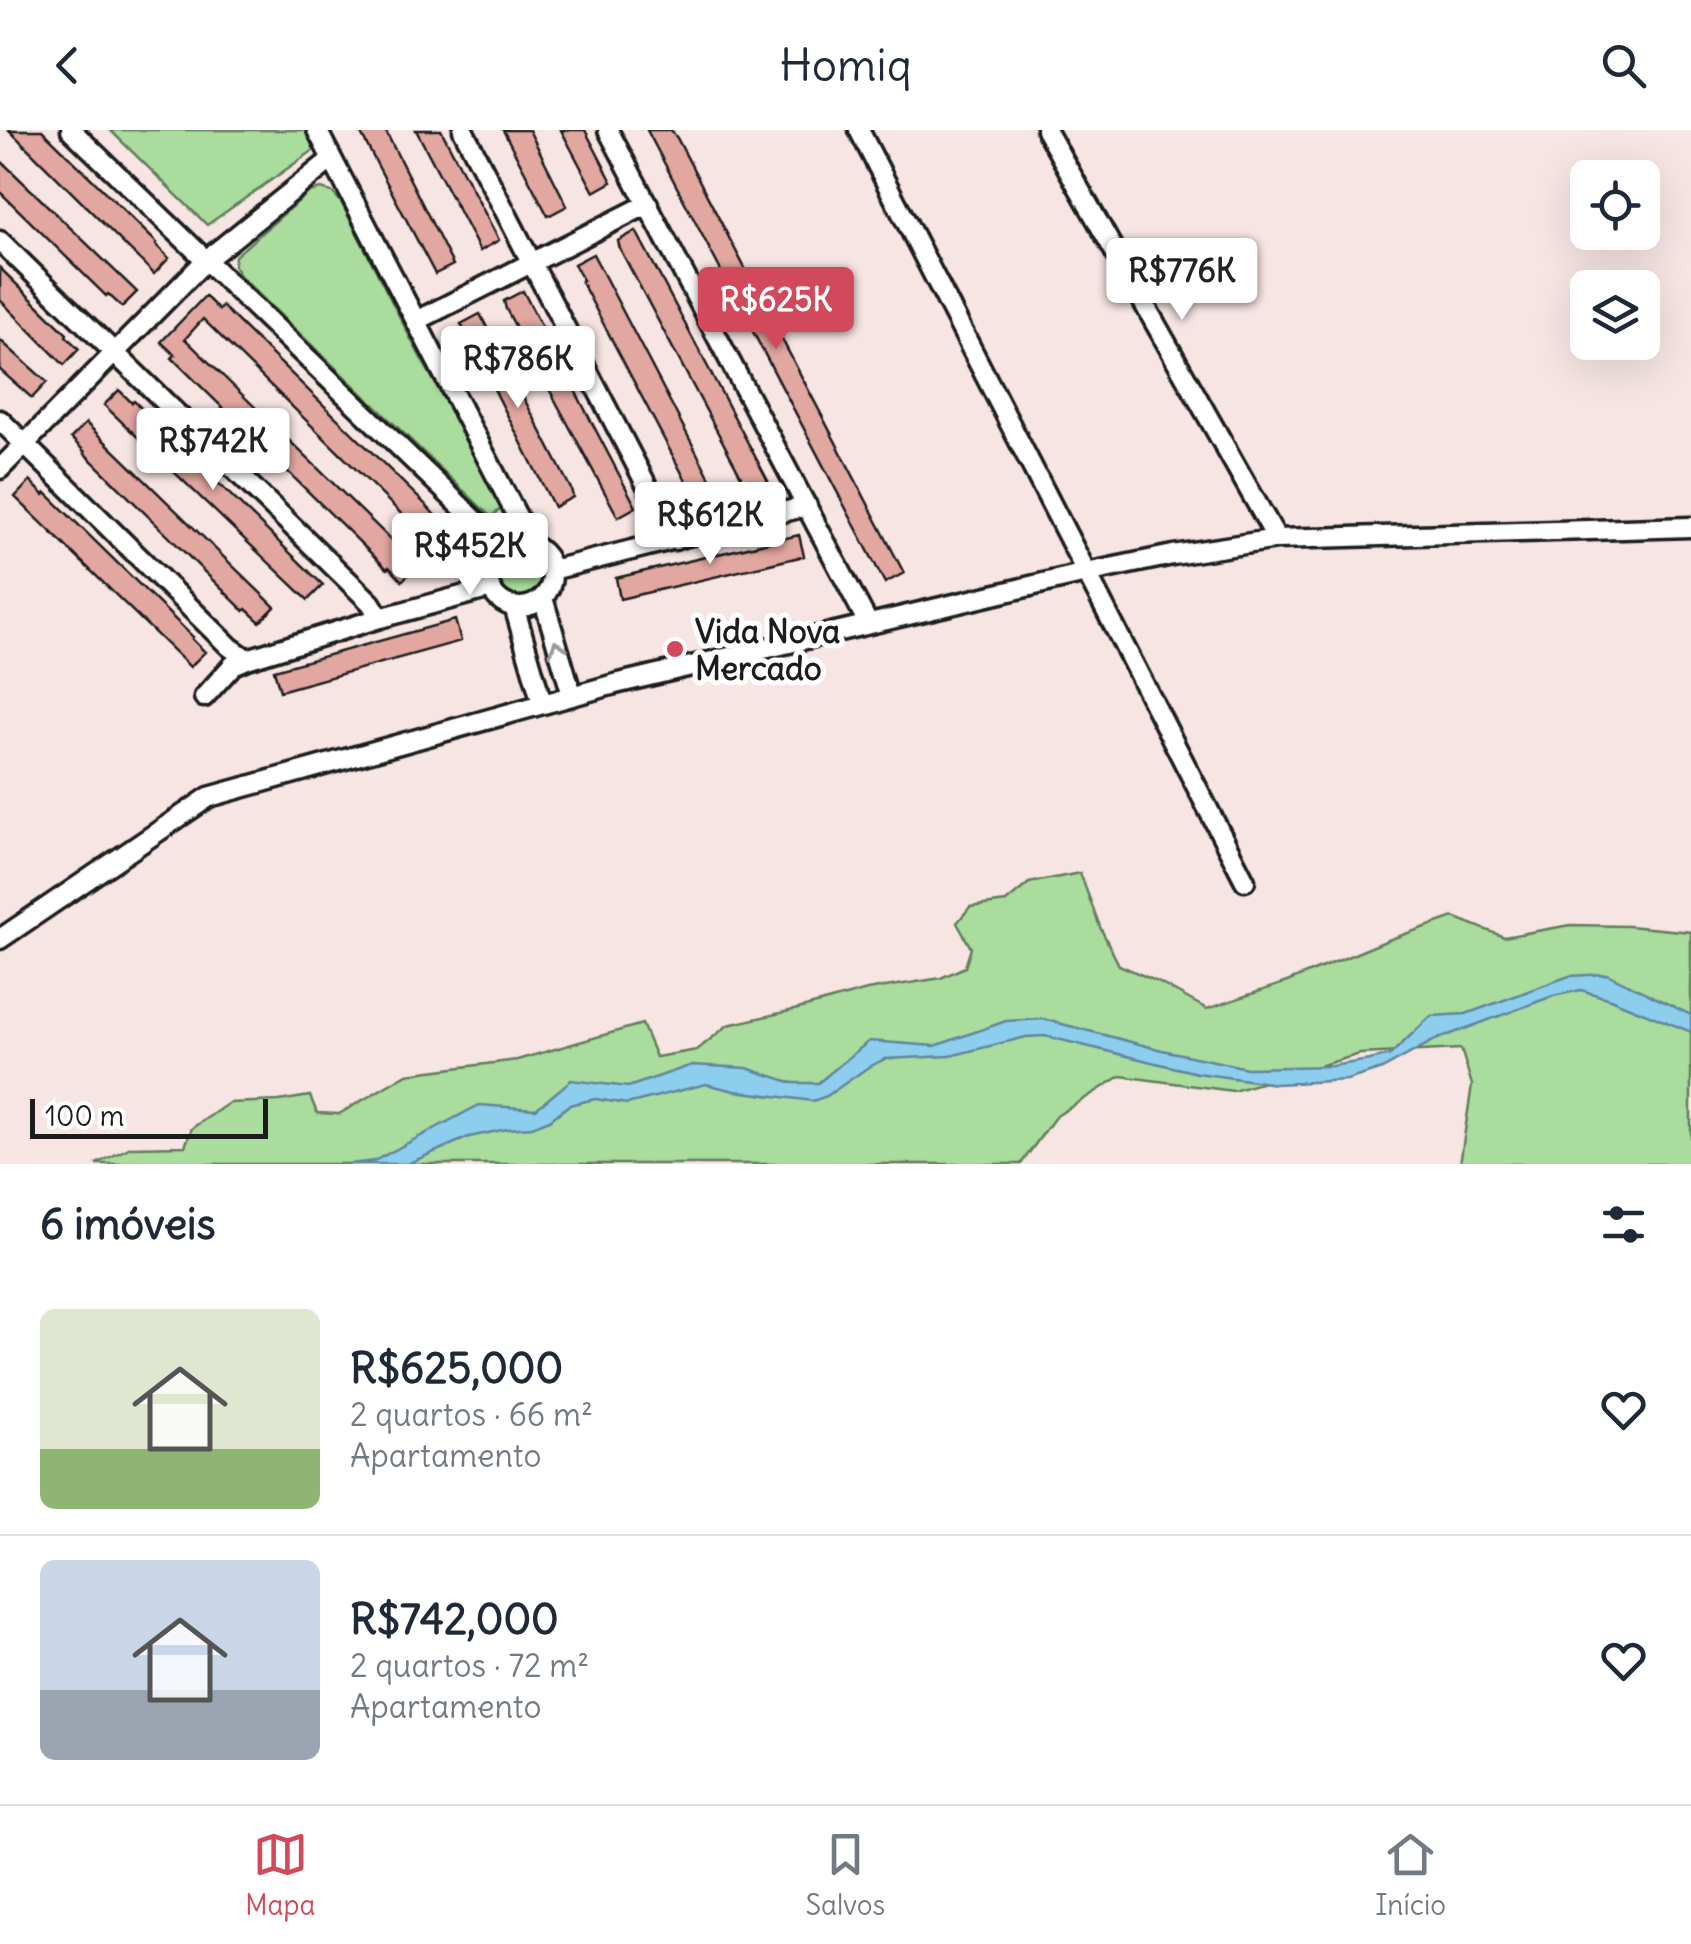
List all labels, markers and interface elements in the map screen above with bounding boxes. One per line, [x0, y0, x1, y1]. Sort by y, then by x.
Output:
text: Homiq [779, 37, 912, 93]
icon: back [40, 38, 95, 93]
icon: search [1596, 38, 1651, 93]
map controls [1570, 160, 1660, 360]
button: locate [1570, 160, 1660, 250]
pin: R$776K [1101, 238, 1263, 323]
text: R$776K [1128, 250, 1236, 291]
pin: R$625K [695, 267, 857, 352]
button: layers [1570, 270, 1660, 360]
text: R$625K [720, 279, 832, 320]
pin: R$786K [437, 326, 599, 411]
text: R$786K [463, 338, 573, 379]
pin: R$742K [132, 408, 294, 493]
text: R$742K [159, 420, 267, 461]
pin: R$612K [629, 482, 791, 567]
text: R$612K [657, 494, 763, 535]
pin: R$452K [389, 513, 551, 598]
text: R$452K [414, 525, 526, 566]
place label: Vida Nova Mercado [695, 611, 840, 689]
marker: Vida Nova Mercado [664, 638, 686, 660]
one-way arrow [548, 639, 569, 656]
scale bar [30, 1094, 268, 1138]
text: 100 m [45, 1098, 124, 1134]
icon: filters [1596, 1197, 1651, 1252]
text: 6 imóveis [40, 1198, 216, 1250]
text: R$625,000 [350, 1342, 563, 1394]
icon: home [120, 1349, 240, 1469]
icon: heart [1596, 1382, 1651, 1437]
text: 2 quartos · 66 m² [350, 1394, 593, 1435]
text: Apartamento [350, 1435, 542, 1476]
text: R$742,000 [350, 1593, 559, 1645]
icon: home [120, 1600, 240, 1720]
icon: heart [1596, 1633, 1651, 1688]
text: 2 quartos · 72 m² [350, 1645, 589, 1686]
text: Apartamento [350, 1686, 542, 1727]
tab: Mapa [245, 1827, 315, 1923]
tab: Salvos [805, 1827, 885, 1923]
tab: Início [1375, 1827, 1446, 1923]

